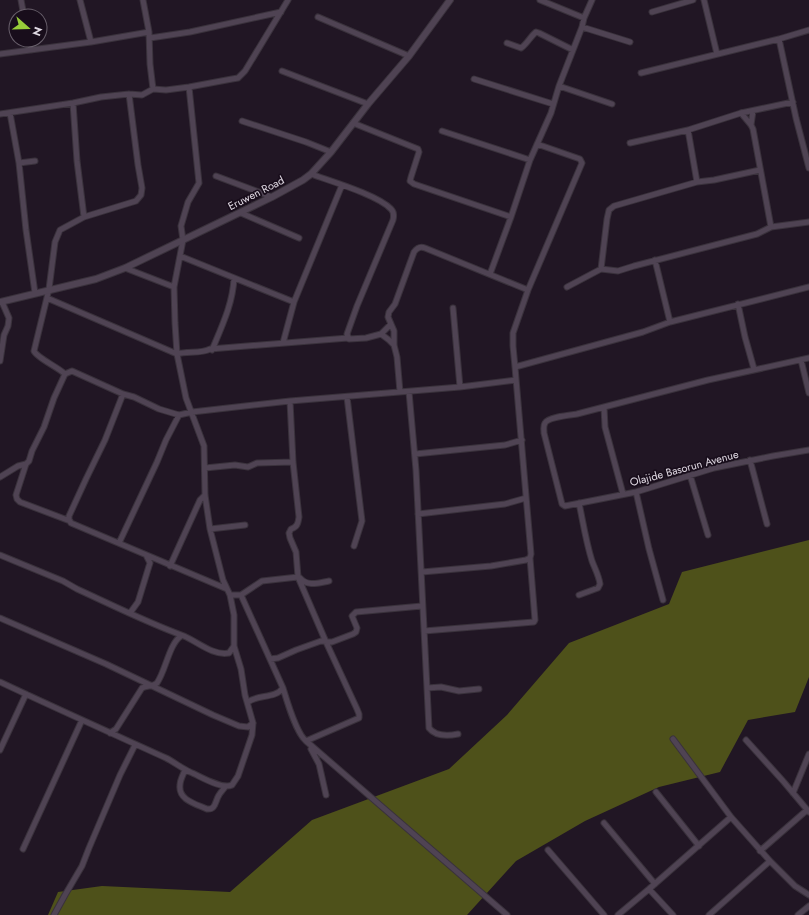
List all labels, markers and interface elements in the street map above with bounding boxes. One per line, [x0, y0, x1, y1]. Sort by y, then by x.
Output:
north arrow [8, 8, 48, 48]
text: N [28, 25, 46, 38]
street label: Eruwen Road [225, 172, 287, 214]
street label: Olajide Basorun Avenue [628, 446, 741, 490]

